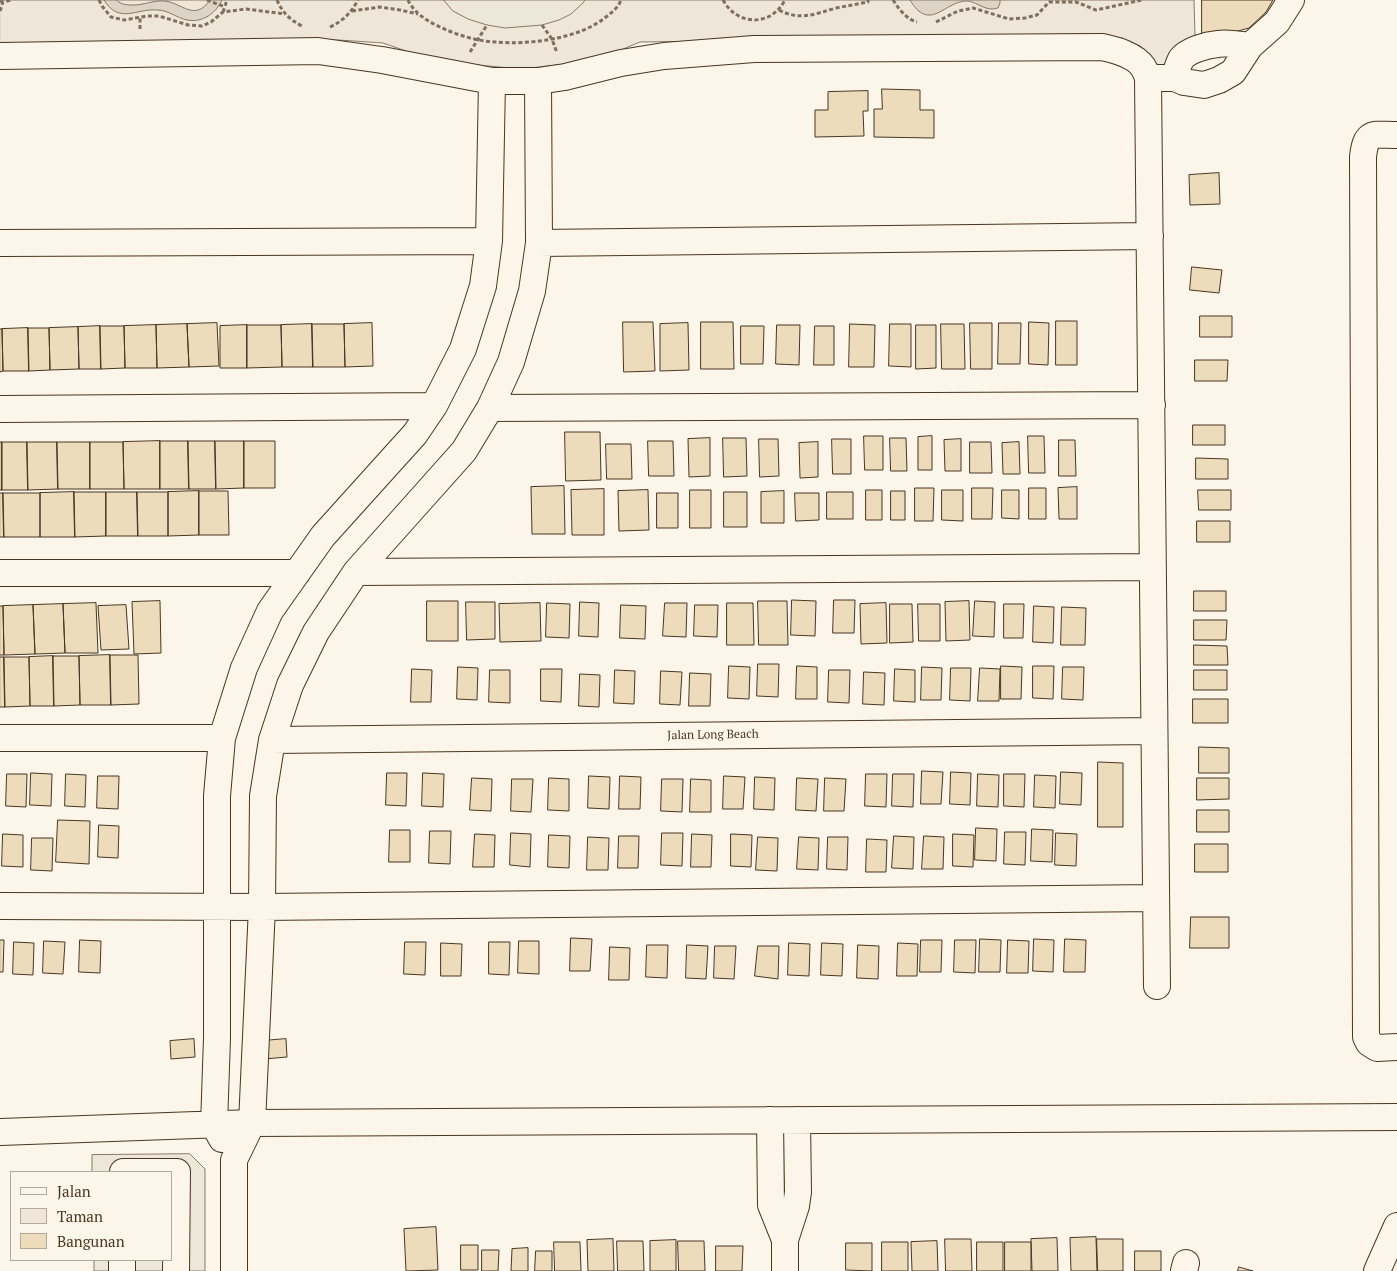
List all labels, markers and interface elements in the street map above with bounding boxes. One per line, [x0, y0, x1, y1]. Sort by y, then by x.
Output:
street label: Jalan Long Beach [667, 727, 759, 743]
legend [10, 1171, 172, 1261]
text: Jalan [57, 1181, 91, 1201]
text: Taman [57, 1206, 103, 1226]
text: Bangunan [57, 1231, 125, 1251]

